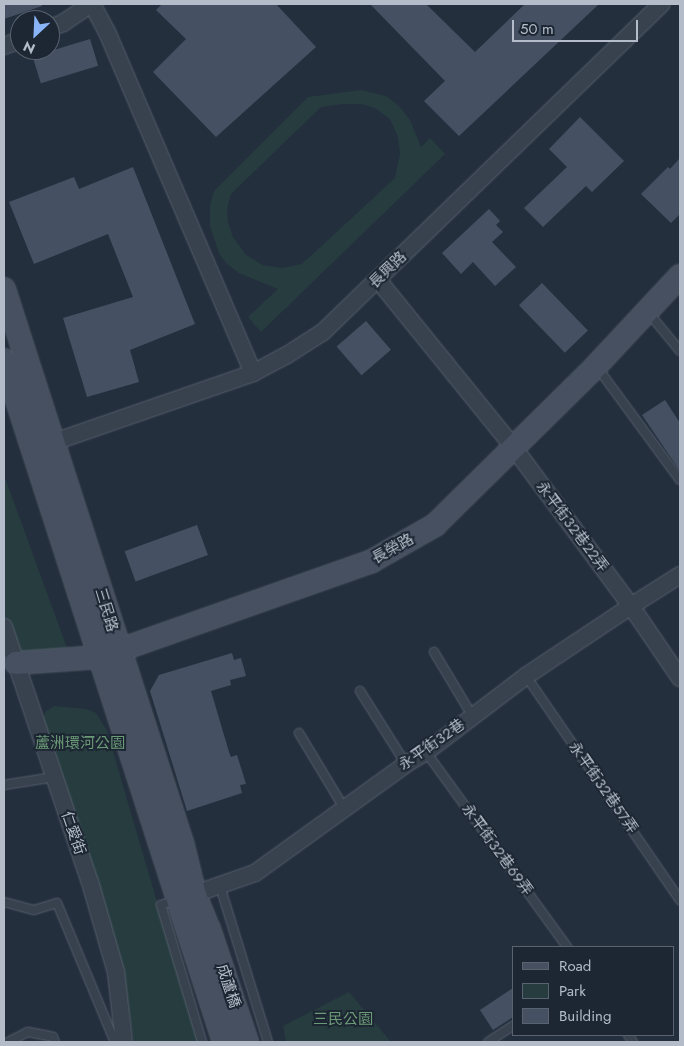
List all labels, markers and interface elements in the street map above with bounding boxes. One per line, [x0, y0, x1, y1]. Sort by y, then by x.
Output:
north arrow [10, 10, 60, 60]
scale bar [514, 10, 640, 42]
text: 50 m [520, 18, 554, 40]
text: N [20, 36, 38, 59]
street label: 長興路 [366, 248, 410, 292]
street label: 永平街32巷22弄 [532, 478, 612, 576]
street label: 長榮路 [369, 530, 417, 568]
street label: 三民路 [91, 586, 121, 634]
street label: 永平街32巷 [395, 716, 469, 774]
park label: 蘆洲環河公園 [35, 735, 125, 753]
street label: 永平街32巷57弄 [565, 739, 641, 837]
street label: 永平街32巷69弄 [458, 801, 536, 899]
street label: 仁愛街 [57, 809, 89, 857]
legend [512, 946, 674, 1036]
text: Road [559, 955, 591, 977]
street label: 成蘆橋 [212, 962, 244, 1010]
text: Park [559, 980, 586, 1002]
text: Building [559, 1005, 611, 1027]
park label: 三民公園 [313, 1011, 373, 1029]

